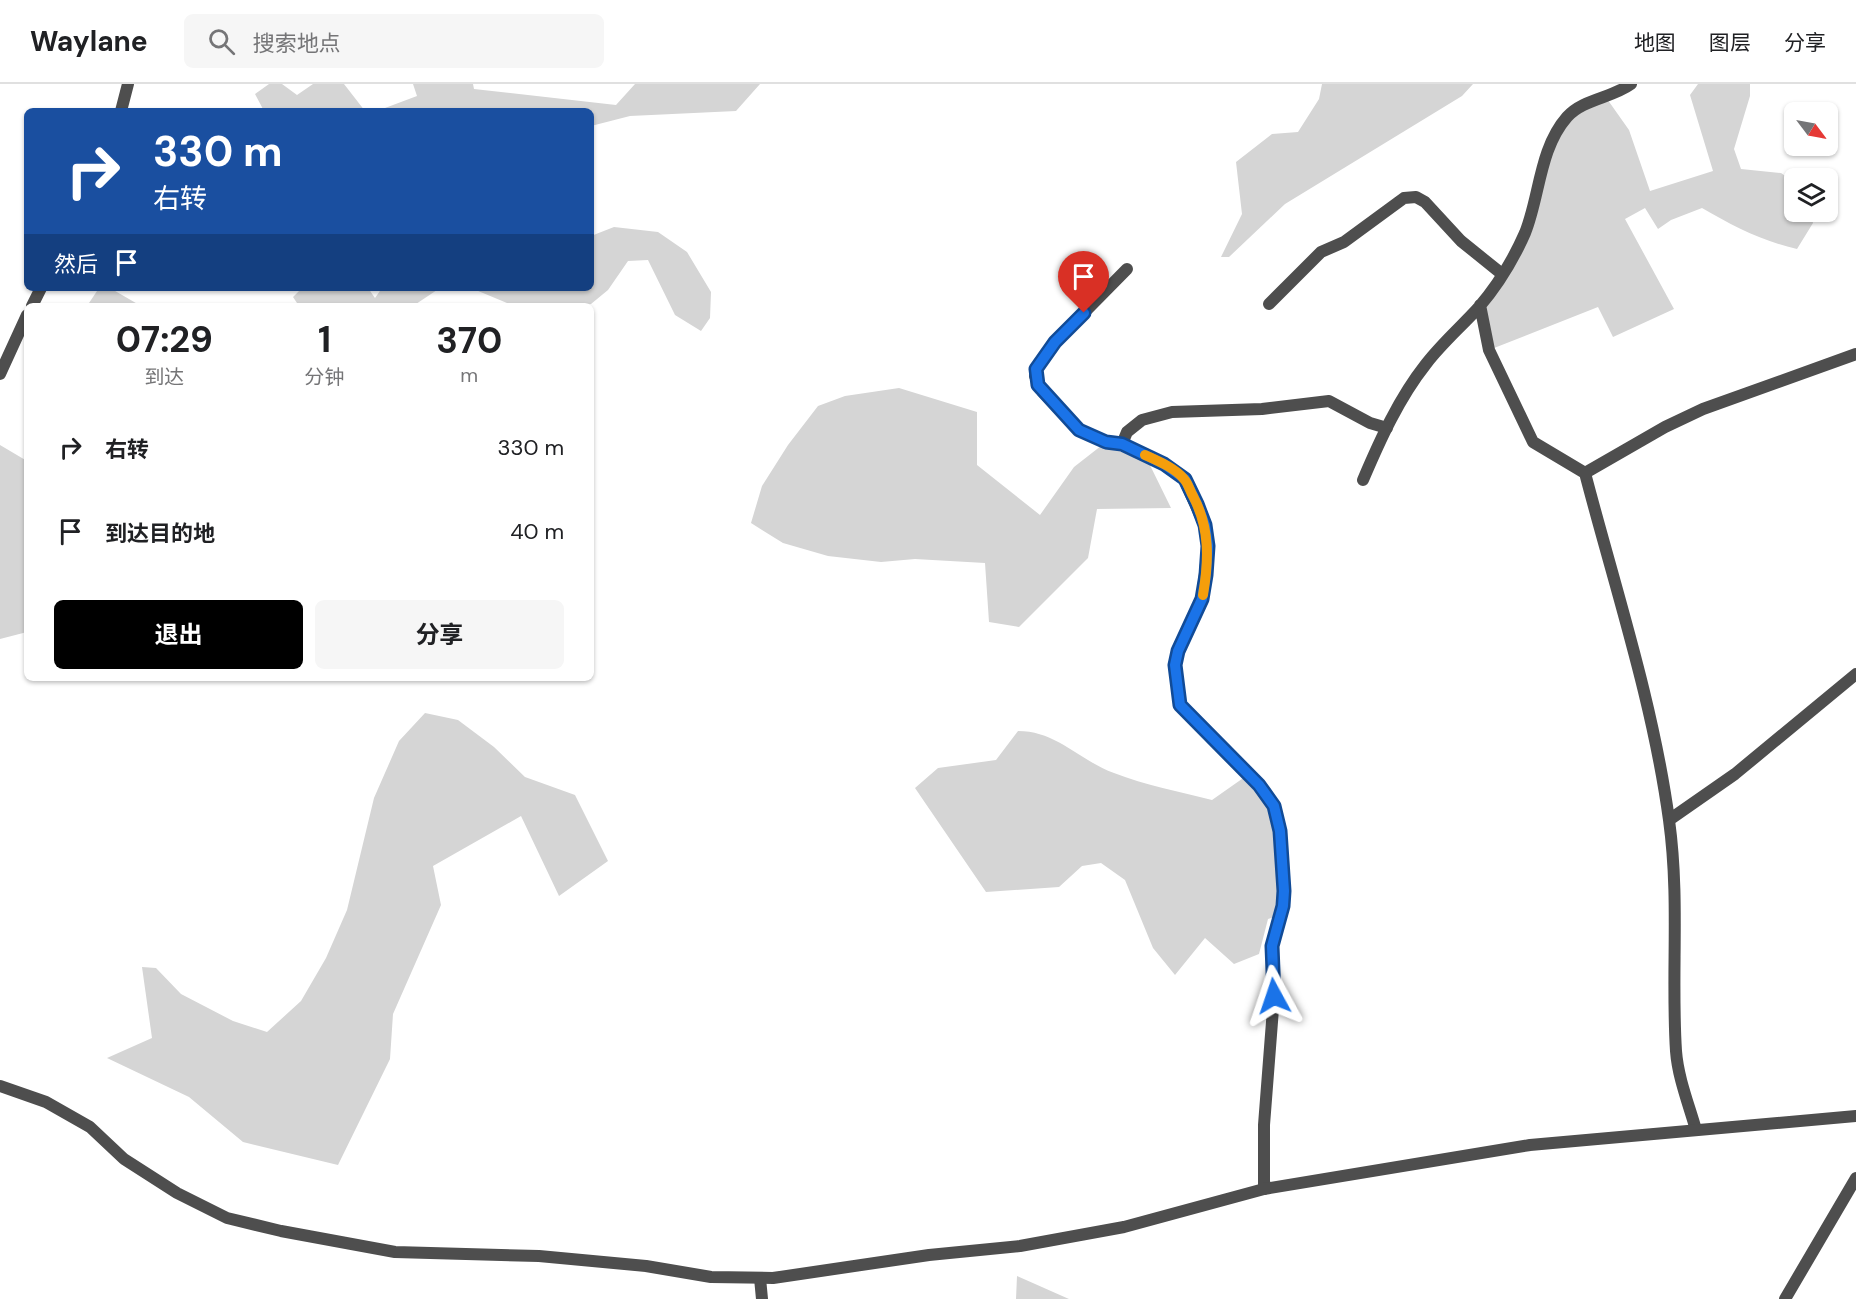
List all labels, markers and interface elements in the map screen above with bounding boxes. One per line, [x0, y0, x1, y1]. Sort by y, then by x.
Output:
search box [184, 14, 604, 68]
text: Waylane [30, 23, 148, 60]
icon: search [205, 25, 238, 58]
text: 搜索地点 [253, 29, 341, 58]
text: 地图 [1634, 29, 1676, 57]
text: 图层 [1709, 29, 1751, 57]
text: 分享 [1784, 29, 1826, 57]
north arrow [1784, 102, 1838, 156]
map controls [1784, 102, 1838, 222]
text: 330 m [153, 124, 283, 179]
icon: right [54, 132, 132, 210]
button: layers [1784, 168, 1838, 222]
text: 右转 [153, 181, 207, 216]
icon: arrive [110, 246, 143, 279]
text: 然后 [54, 250, 98, 279]
pin [1058, 251, 1109, 313]
icon: arrive [1067, 260, 1100, 293]
text: 07:29 [116, 316, 213, 363]
text: 1 [318, 316, 331, 363]
text: 370 [436, 317, 502, 364]
text: m [460, 362, 478, 388]
text: 到达 [144, 364, 184, 390]
text: 分钟 [305, 364, 345, 390]
icon: right [54, 431, 87, 464]
text: 330 m [497, 433, 564, 462]
text: 右转 [105, 435, 149, 464]
icon: arrive [54, 515, 87, 548]
text: 40 m [510, 517, 564, 546]
text: 到达目的地 [105, 519, 215, 548]
button: 退出 [54, 600, 303, 669]
button: 分享 [315, 600, 564, 669]
position arrow [1242, 964, 1306, 1028]

